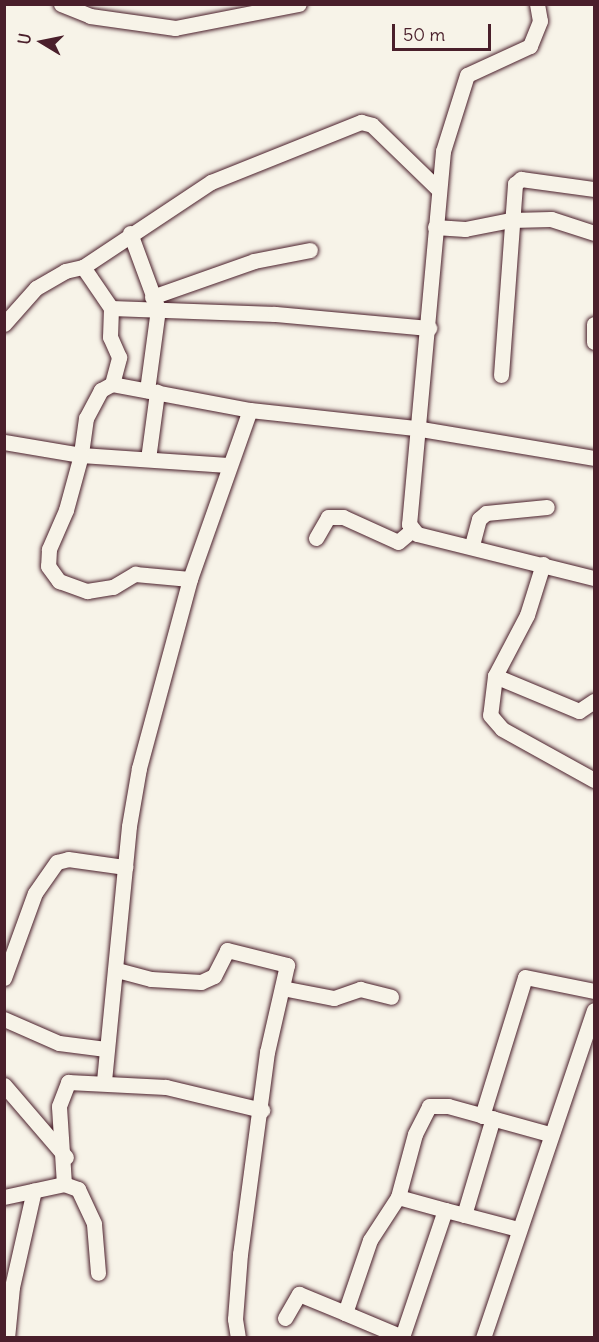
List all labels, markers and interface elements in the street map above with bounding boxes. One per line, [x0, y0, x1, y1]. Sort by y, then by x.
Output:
north arrow [12, 12, 72, 72]
scale bar [395, 12, 494, 50]
text: 50 m [403, 23, 445, 46]
text: U [13, 32, 35, 46]

